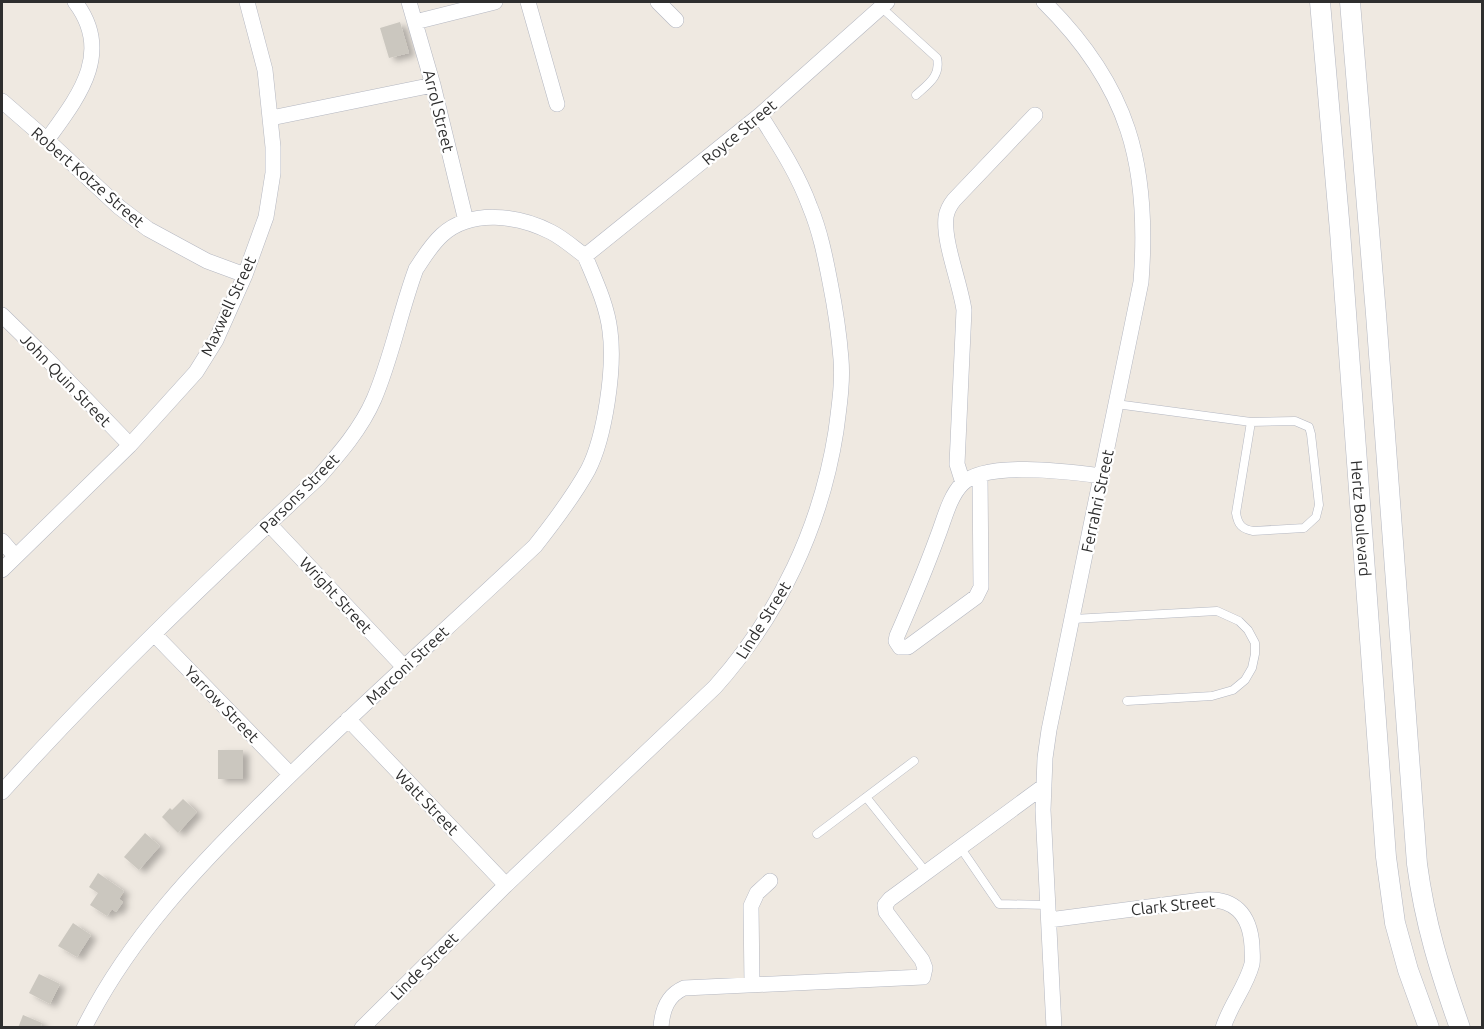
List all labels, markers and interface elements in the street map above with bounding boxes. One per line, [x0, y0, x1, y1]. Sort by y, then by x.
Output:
street label: Arrol Street [420, 68, 458, 155]
street label: Royce Street [698, 95, 780, 168]
street label: Robert Kotze Street [28, 123, 148, 231]
street label: Maxwell Street [197, 253, 259, 359]
street label: John Quin Street [17, 330, 115, 431]
street label: Ferrahri Street [1077, 447, 1117, 554]
street label: Parsons Street [256, 449, 343, 536]
street label: Hertz Boulevard [1348, 460, 1374, 577]
street label: Wright Street [296, 553, 376, 637]
street label: Linde Street [732, 577, 794, 662]
street label: Marconi Street [362, 622, 453, 708]
street label: Yarrow Street [181, 662, 263, 746]
street label: Watt Street [391, 766, 463, 839]
street label: Clark Street [1130, 892, 1217, 918]
street label: Linde Street [387, 928, 462, 1003]

